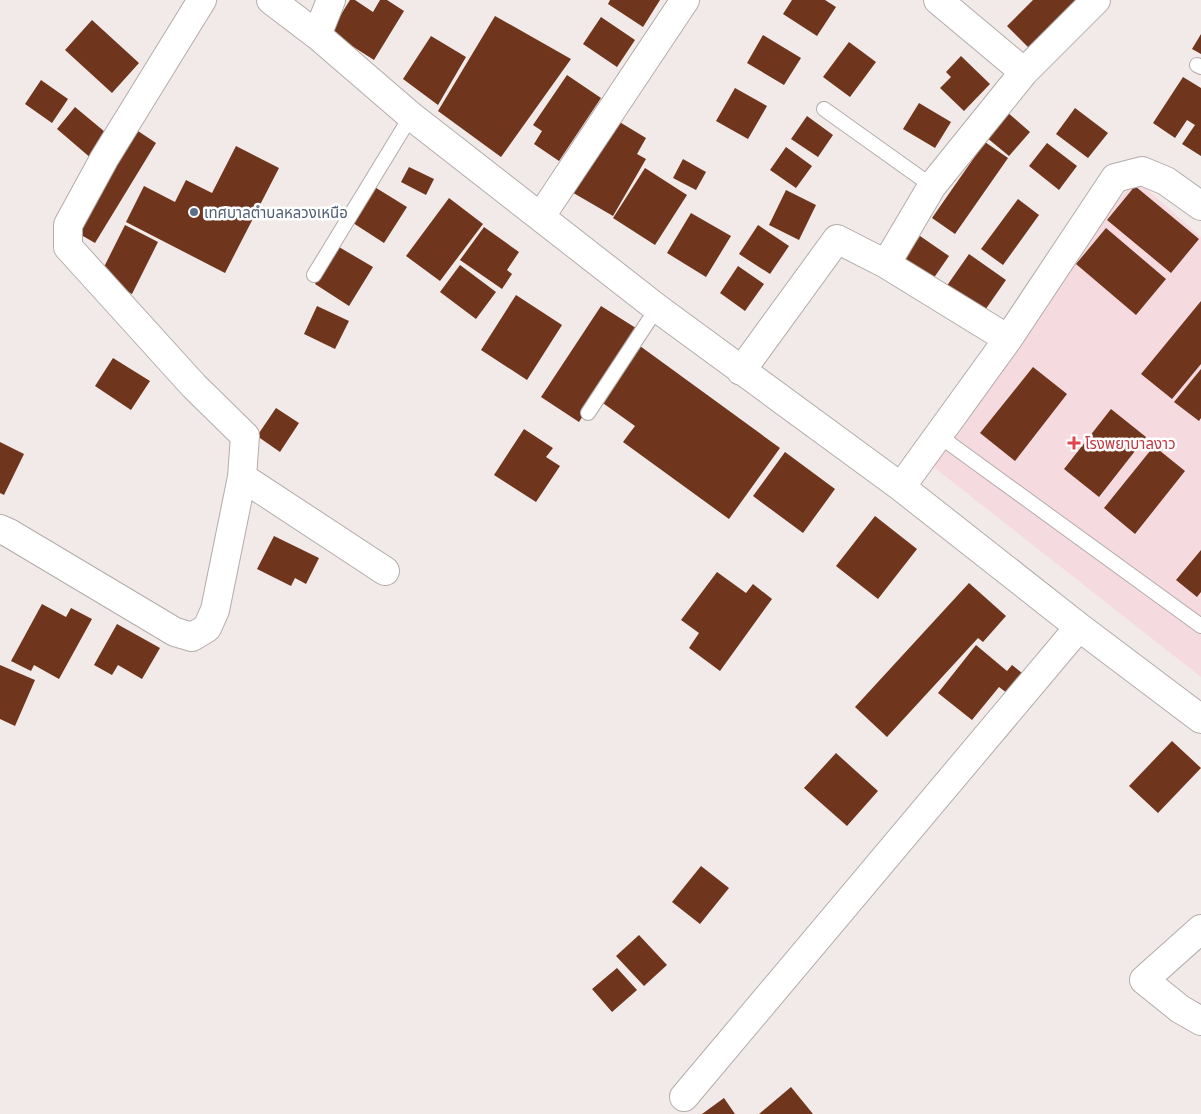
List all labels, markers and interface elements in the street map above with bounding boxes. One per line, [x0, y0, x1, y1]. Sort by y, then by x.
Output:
place label: เทศบาลตำบลหลวงเหนือ [204, 202, 348, 222]
marker: เทศบาลตำบลหลวงเหนือ [188, 206, 200, 218]
place label: โรงพยาบาลงาว [1085, 433, 1176, 453]
marker: โรงพยาบาลงาว [1067, 436, 1081, 450]

